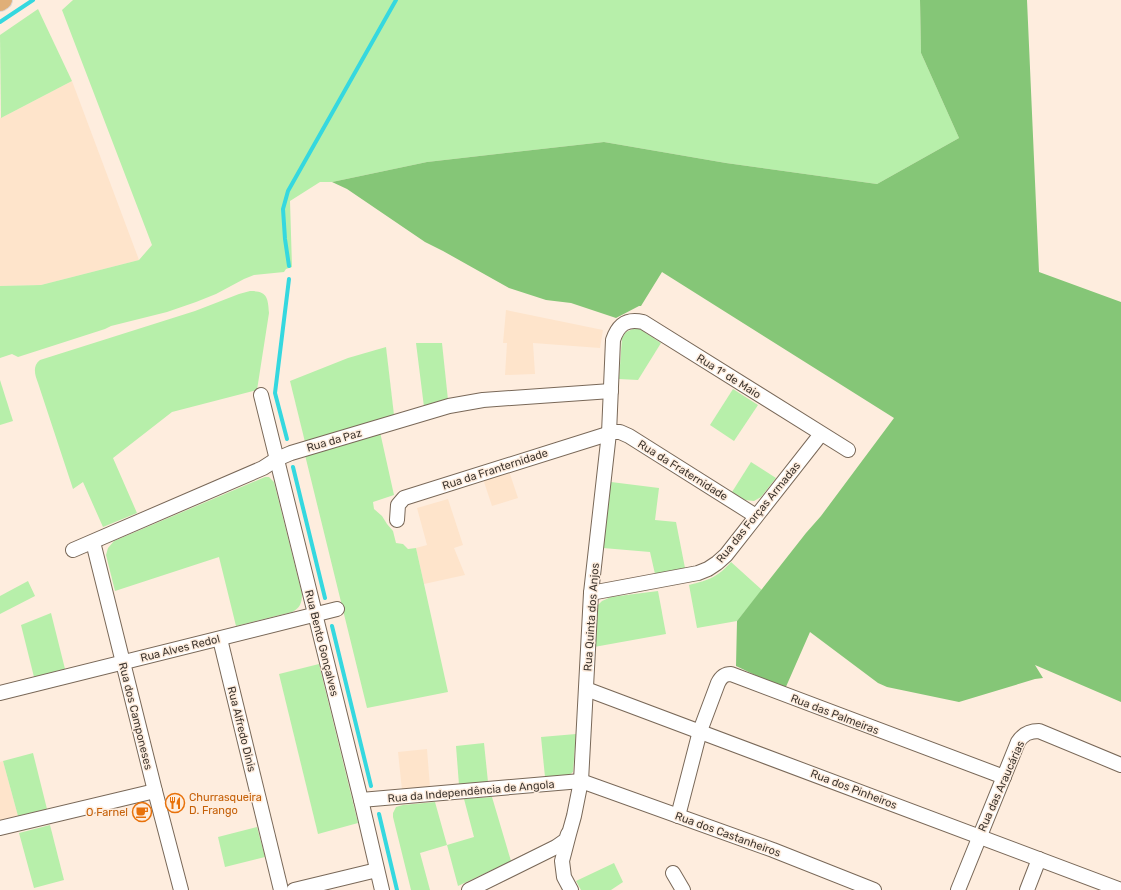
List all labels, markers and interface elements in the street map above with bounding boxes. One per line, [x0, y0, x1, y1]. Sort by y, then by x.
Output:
street label: Rua 1º de Maio [694, 352, 763, 401]
street label: Rua da Paz [305, 426, 363, 455]
street label: Rua da Fraternidade [635, 437, 730, 503]
street label: Rua da Franternidade [441, 446, 550, 493]
street label: Rua das Forças Armadas [714, 459, 803, 565]
street label: Rua Quinta dos Anjos [581, 562, 602, 672]
street label: Rua Bento Gonçalves [302, 589, 341, 698]
street label: Rua Alves Redol [139, 632, 221, 665]
street label: Rua dos Camponeses [116, 661, 155, 771]
street label: Rua Alfredo Dinis [225, 685, 259, 774]
street label: Rua das Palmeiras [789, 692, 881, 737]
street label: Rua das Araucárias [976, 738, 1027, 834]
street label: Rua dos Pinheiros [809, 767, 899, 812]
street label: Rua da Independência de Angola [387, 778, 555, 805]
place label: Churrasqueira D. Frango [189, 791, 262, 817]
restaurant icon: Churrasqueira D. Frango [164, 792, 186, 814]
cafe icon: O Farnel [131, 801, 153, 823]
place label: O Farnel [86, 806, 128, 819]
street label: Rua dos Castanheiros [673, 809, 783, 860]

